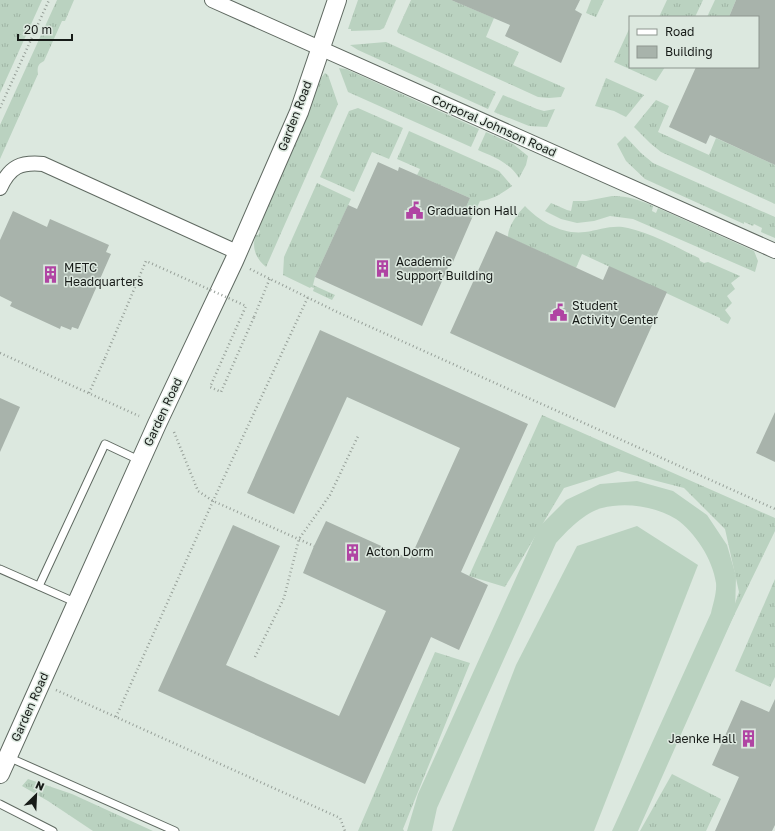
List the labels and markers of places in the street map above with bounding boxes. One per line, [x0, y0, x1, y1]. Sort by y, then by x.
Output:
public building icon: Graduation Hall [404, 201, 424, 221]
place label: Graduation Hall [427, 203, 517, 218]
place label: Academic Support Building [396, 254, 493, 283]
building icon: Academic Support Building [373, 259, 393, 279]
place label: METC Headquarters [64, 260, 143, 289]
building icon: METC Headquarters [41, 265, 61, 285]
place label: Student Activity Center [572, 298, 658, 327]
public building icon: Student Activity Center [549, 303, 569, 323]
building icon: Acton Dorm [343, 542, 363, 562]
place label: Acton Dorm [366, 544, 434, 559]
building icon: Jaenke Hall [739, 729, 759, 749]
place label: Jaenke Hall [668, 731, 736, 746]

